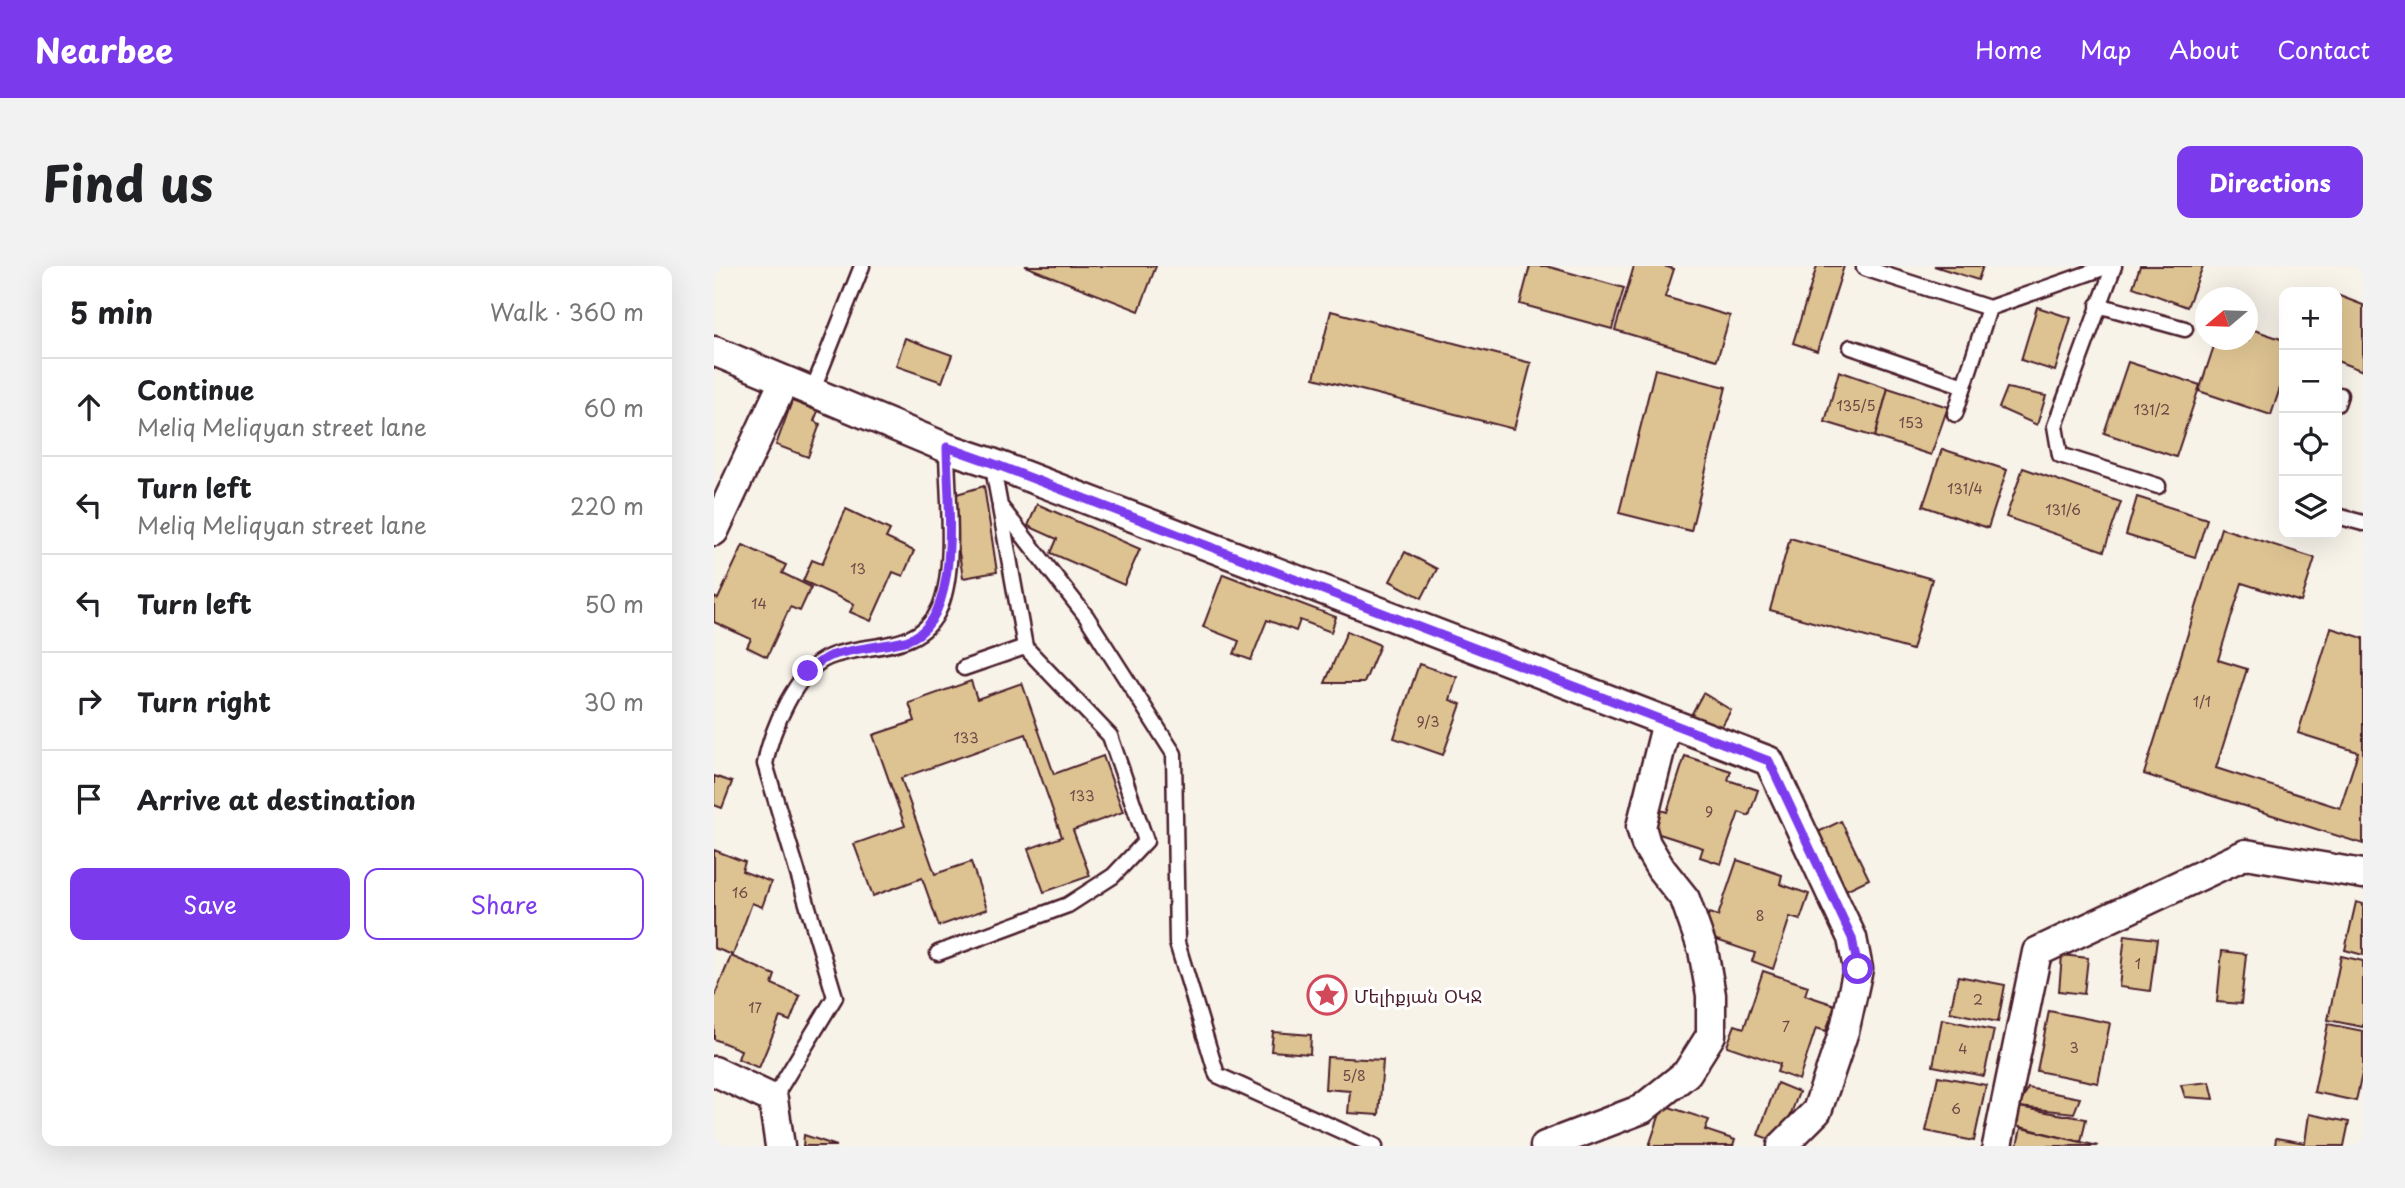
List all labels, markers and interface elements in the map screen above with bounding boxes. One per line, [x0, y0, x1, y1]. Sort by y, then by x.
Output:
text: Nearbee [35, 24, 173, 74]
text: Home [1975, 31, 2042, 67]
text: Map [2080, 31, 2131, 67]
text: About [2169, 31, 2239, 67]
text: Contact [2277, 31, 2370, 67]
text: Find us [42, 145, 213, 219]
button: Directions [2177, 146, 2363, 218]
north arrow [2195, 287, 2258, 350]
map controls [2279, 287, 2342, 539]
button: + [2279, 287, 2342, 350]
text: 5 min [70, 289, 153, 334]
text: Walk · 360 m [490, 294, 644, 329]
button: − [2279, 350, 2342, 413]
text: Continue [137, 370, 254, 409]
icon: ahead [70, 388, 108, 426]
text: 60 m [584, 390, 644, 425]
house number: 135/5 [1837, 395, 1876, 416]
house number: 131/2 [2134, 399, 2170, 420]
text: Meliq Meliqyan street lane [137, 409, 427, 444]
house number: 153 [1899, 412, 1923, 433]
button: locate [2279, 413, 2342, 476]
text: Turn left [137, 468, 252, 507]
button: layers [2279, 476, 2342, 539]
house number: 131/4 [1947, 478, 1983, 499]
icon: left [70, 486, 108, 524]
text: 220 m [570, 488, 644, 523]
house number: 131/6 [2045, 499, 2081, 520]
text: Meliq Meliqyan street lane [137, 507, 427, 542]
house number: 13 [850, 558, 866, 579]
icon: left [70, 584, 108, 622]
text: Turn left [137, 584, 252, 623]
text: 50 m [584, 586, 644, 621]
house number: 14 [751, 593, 767, 614]
route end [792, 655, 823, 686]
icon: right [70, 682, 108, 720]
text: Turn right [137, 682, 271, 721]
text: 30 m [583, 684, 644, 719]
house number: 1/1 [2193, 691, 2211, 712]
house number: 9/3 [1416, 711, 1440, 732]
house number: 133 [953, 727, 979, 748]
icon: arrive [70, 780, 108, 818]
text: Arrive at destination [137, 780, 416, 819]
house number: 133 [1069, 785, 1095, 806]
house number: 9 [1705, 801, 1713, 822]
button: Save [70, 868, 350, 940]
button: Share [364, 868, 644, 940]
house number: 16 [732, 882, 748, 903]
house number: 8 [1756, 905, 1764, 926]
route start [1842, 953, 1873, 984]
house number: 1 [2135, 953, 2141, 974]
place icon: Մելիքյան ՕԿՋ [1306, 974, 1348, 1016]
place label: Մելիքյան ՕԿՋ [1354, 982, 1482, 1009]
house number: 2 [1973, 989, 1983, 1010]
house number: 17 [748, 997, 762, 1018]
house number: 7 [1782, 1016, 1790, 1037]
house number: 3 [2069, 1037, 2079, 1058]
house number: 4 [1958, 1038, 1968, 1059]
house number: 5/8 [1342, 1065, 1366, 1086]
house number: 6 [1951, 1098, 1961, 1119]

